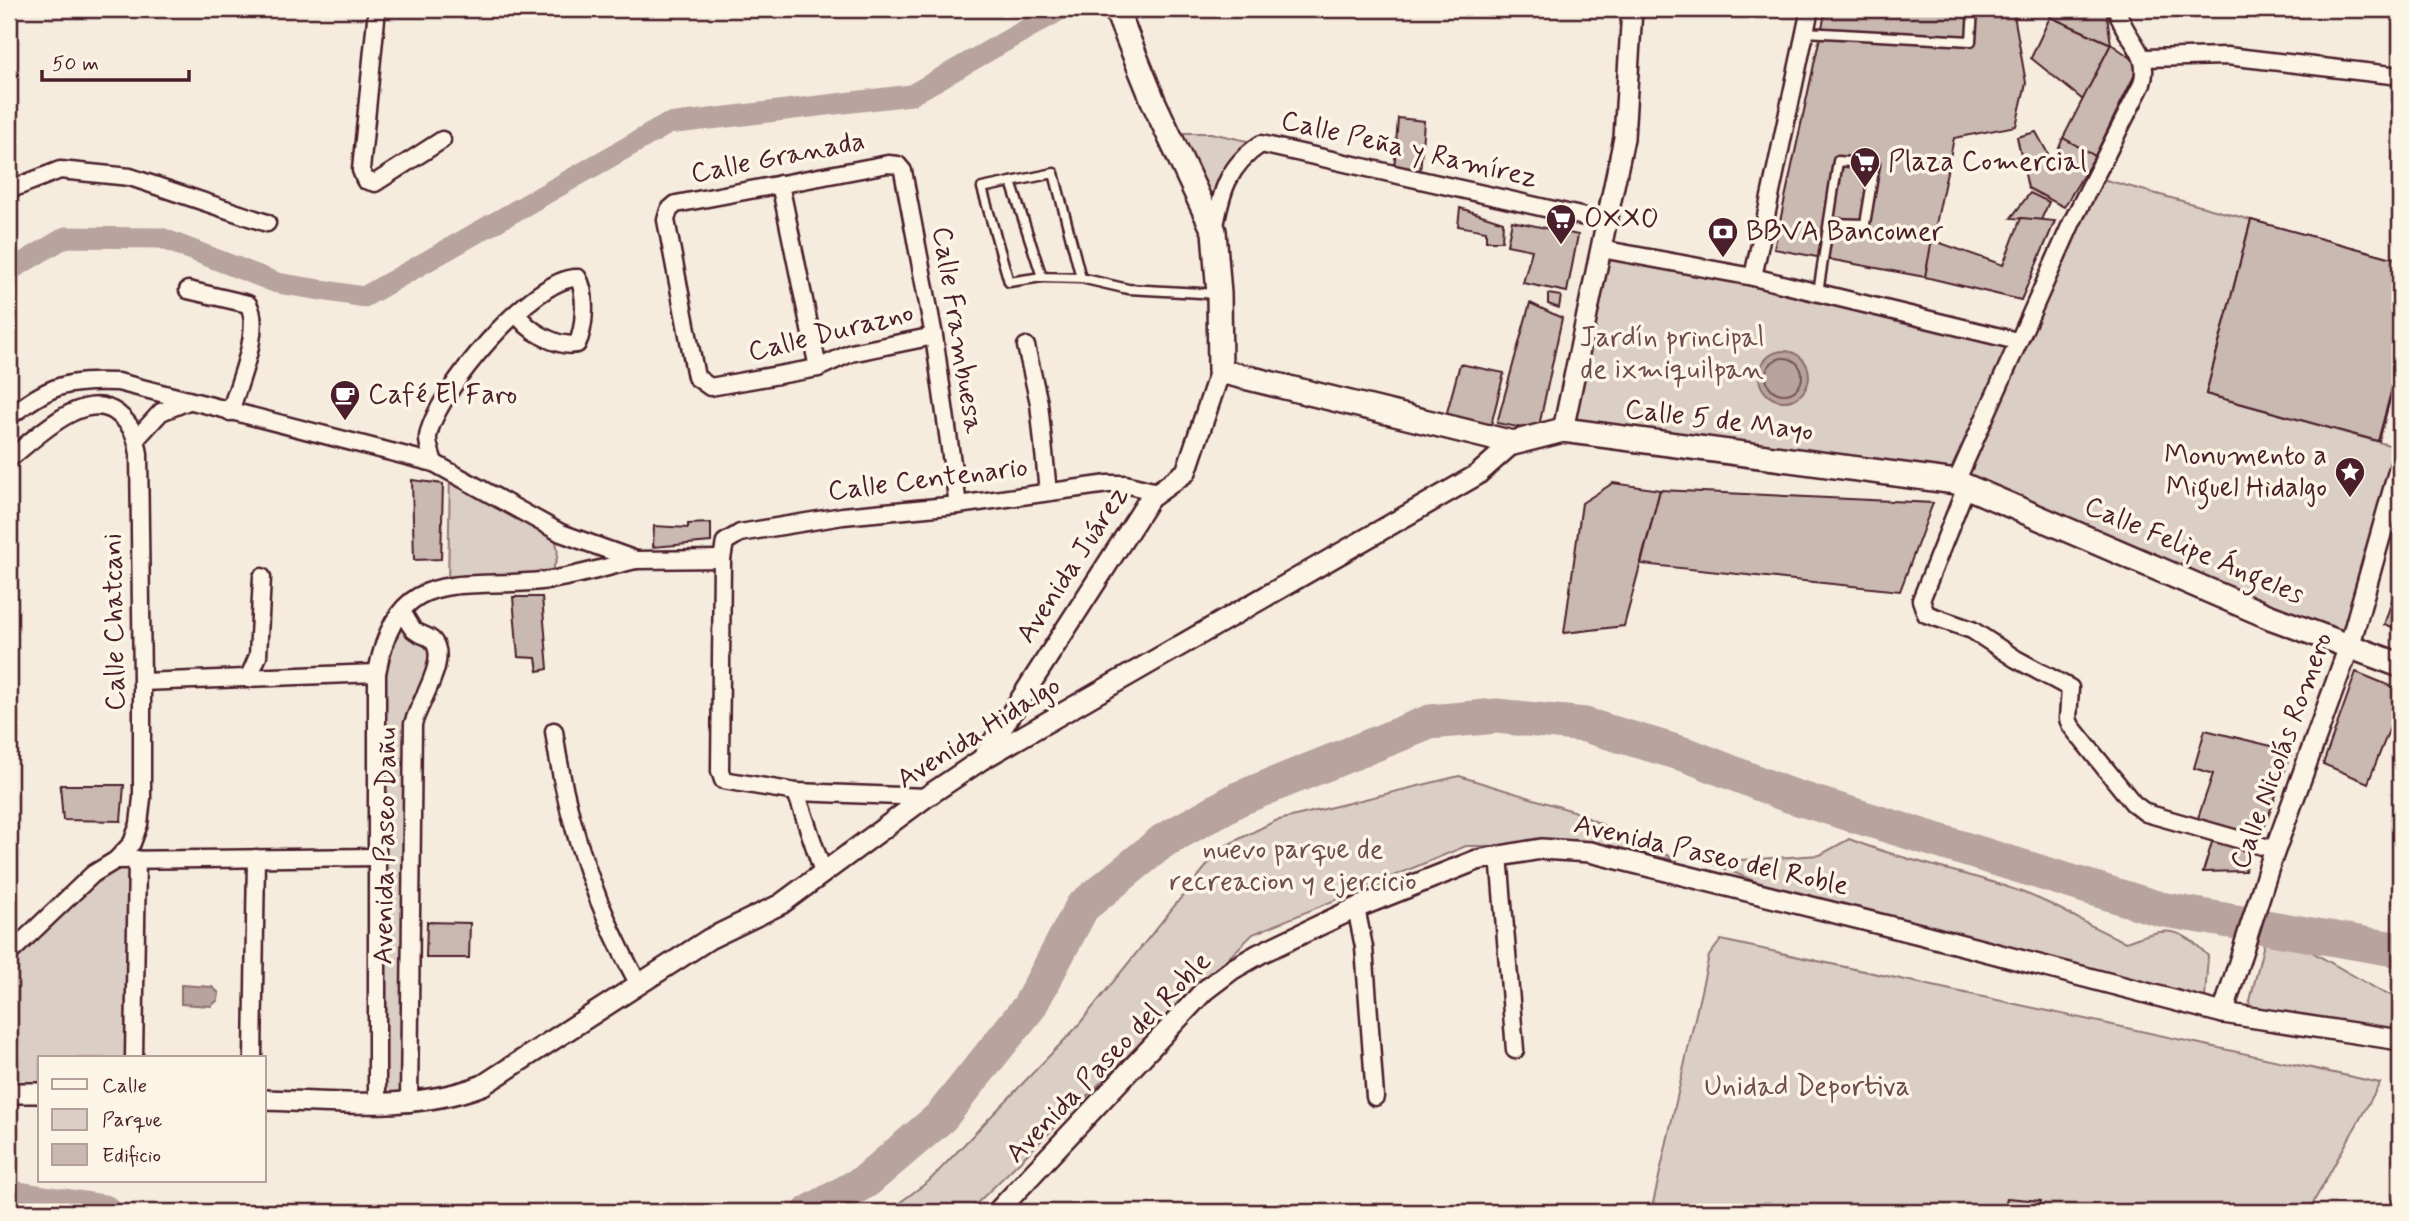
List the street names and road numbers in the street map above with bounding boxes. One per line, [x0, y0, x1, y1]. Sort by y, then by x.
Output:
street label: Calle Peña y Ramírez [1277, 103, 1541, 197]
street label: Calle Granada [688, 123, 868, 193]
street label: Calle Frambuesa [922, 224, 992, 436]
street label: Calle Durazno [745, 295, 917, 371]
street label: Calle 5 de Mayo [1623, 391, 1815, 451]
street label: Calle Centenario [826, 449, 1030, 511]
street label: Avenida Juárez [1008, 479, 1138, 651]
street label: Calle Felipe Ángeles [2077, 487, 2310, 617]
street label: Calle Chatcani [95, 533, 135, 711]
street label: Calle Nicolás Romero [2222, 627, 2342, 875]
street label: Avenida Hidalgo [890, 668, 1068, 798]
street label: Avenida Paseo Dañu [365, 727, 407, 965]
street label: Avenida Paseo del Roble [1570, 806, 1852, 906]
street label: Avenida Paseo del Roble [998, 944, 1220, 1172]

